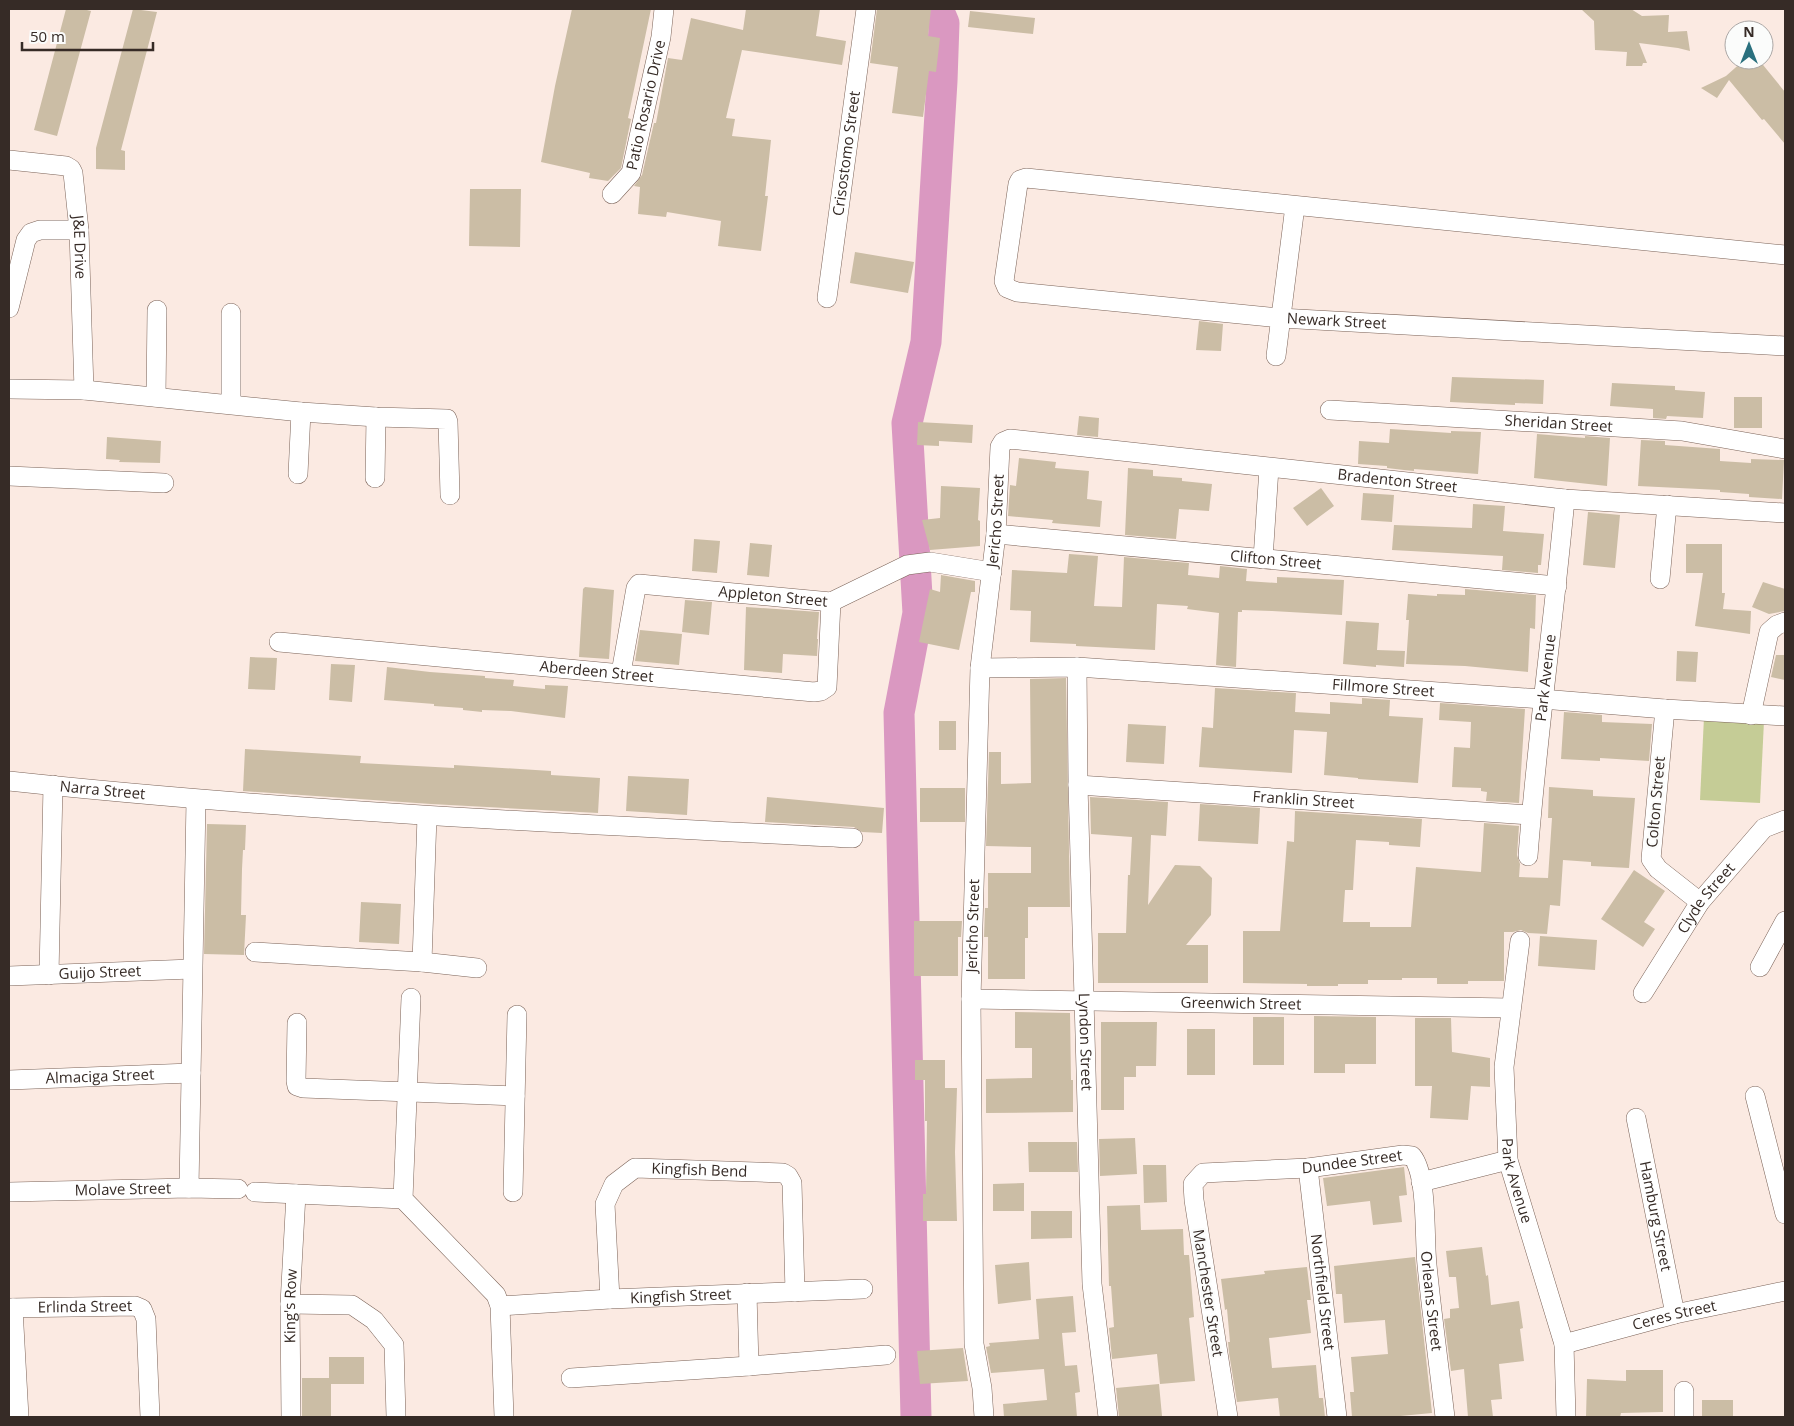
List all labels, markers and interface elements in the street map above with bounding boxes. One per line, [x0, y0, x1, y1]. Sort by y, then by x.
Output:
scale bar [22, 20, 154, 52]
north arrow [1724, 20, 1774, 70]
text: N [1743, 22, 1755, 41]
text: 50 m [30, 26, 65, 46]
street label: Patio Rosario Drive [621, 38, 669, 172]
street label: Crisostomo Street [827, 89, 864, 217]
street label: J&E Drive [68, 212, 92, 279]
street label: Newark Street [1286, 307, 1387, 333]
street label: Sheridan Street [1504, 409, 1613, 436]
street label: Bradenton Street [1336, 463, 1458, 496]
street label: Jericho Street [981, 474, 1008, 571]
street label: Clifton Street [1229, 545, 1322, 573]
street label: Appleton Street [718, 581, 829, 611]
street label: Park Avenue [1530, 633, 1560, 722]
street label: Aberdeen Street [539, 655, 655, 686]
street label: Fillmore Street [1332, 674, 1435, 701]
street label: Colton Street [1641, 755, 1669, 848]
street label: Narra Street [59, 775, 146, 803]
street label: Franklin Street [1252, 786, 1355, 812]
street label: Clyde Street [1672, 858, 1739, 937]
street label: Jericho Street [961, 879, 983, 975]
street label: Guijo Street [58, 960, 142, 983]
street label: Greenwich Street [1180, 991, 1302, 1014]
street label: Lyndon Street [1075, 993, 1098, 1091]
street label: Almaciga Street [45, 1063, 155, 1088]
street label: Park Avenue [1498, 1138, 1538, 1225]
street label: Dundee Street [1301, 1144, 1403, 1177]
street label: Kingfish Bend [651, 1158, 748, 1181]
street label: Hamburg Street [1636, 1159, 1677, 1273]
street label: Molave Street [74, 1177, 171, 1200]
street label: Manchester Street [1189, 1228, 1229, 1358]
street label: Northfield Street [1307, 1233, 1340, 1351]
street label: Orleans Street [1417, 1250, 1448, 1352]
street label: King's Row [279, 1268, 301, 1343]
street label: Kingfish Street [630, 1283, 732, 1307]
street label: Erlinda Street [37, 1295, 132, 1317]
street label: Ceres Street [1630, 1295, 1718, 1334]

